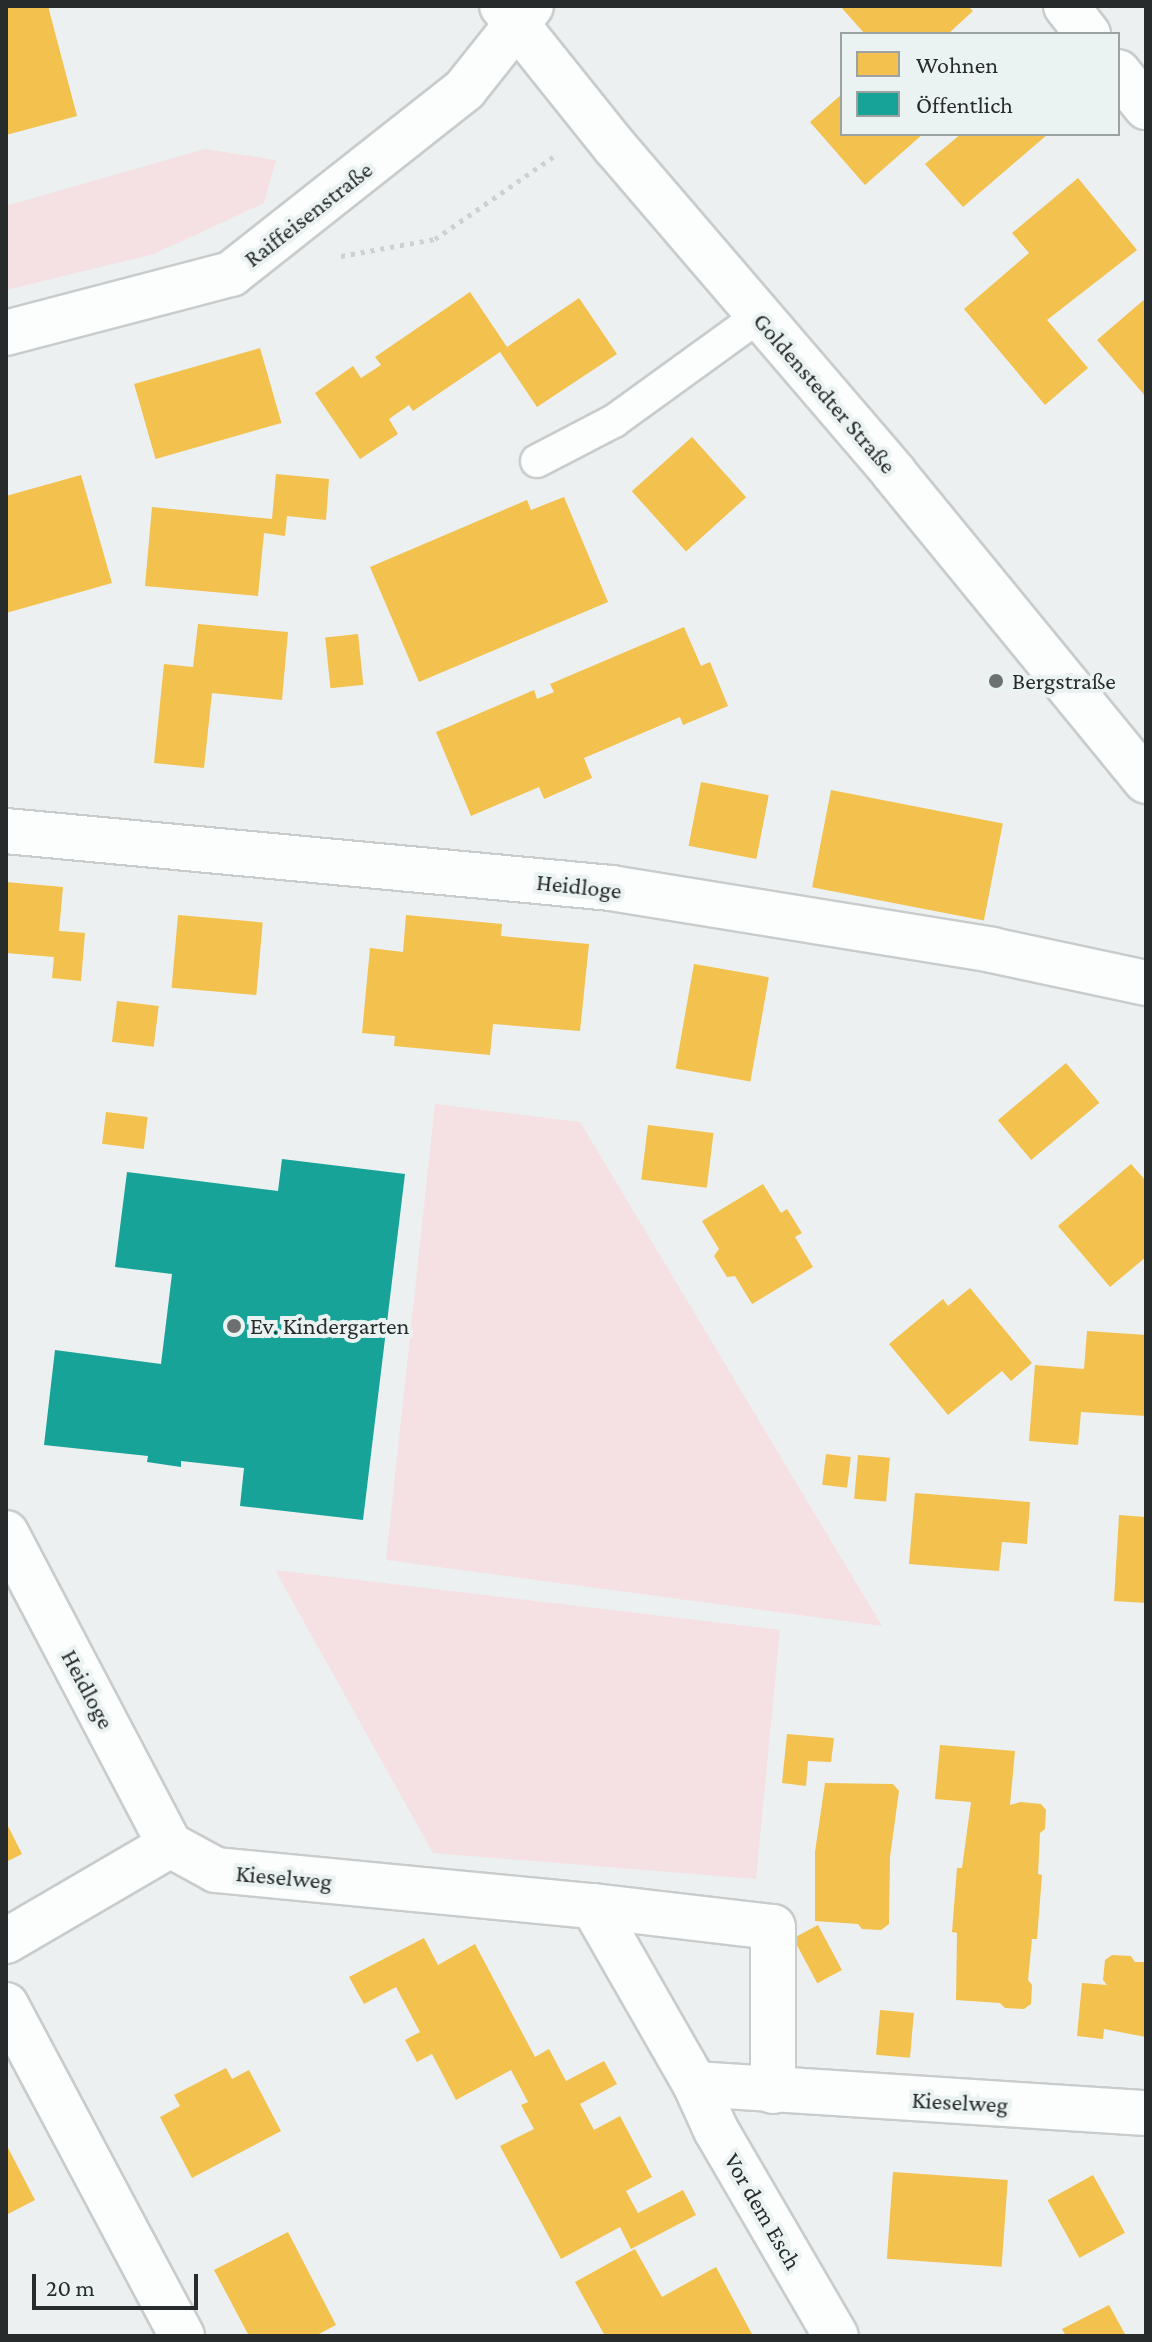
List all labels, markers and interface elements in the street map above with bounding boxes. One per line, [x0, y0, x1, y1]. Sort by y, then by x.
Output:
legend [840, 32, 1120, 136]
text: Wohnen [916, 51, 998, 78]
text: Öffentlich [916, 91, 1013, 118]
street label: Raiffeisenstraße [238, 155, 378, 273]
street label: Goldenstedter Straße [747, 307, 903, 479]
place label: Bergstraße [1012, 667, 1116, 695]
marker: Bergstraße [987, 672, 1005, 690]
street label: Heidloge [535, 867, 623, 905]
place label: Ev. Kindergarten [250, 1312, 409, 1340]
marker: Ev. Kindergarten [225, 1317, 243, 1335]
street label: Heidloge [55, 1645, 121, 1733]
street label: Kieselweg [235, 1858, 333, 1896]
street label: Kieselweg [911, 2085, 1009, 2119]
street label: Vor dem Esch [718, 2148, 808, 2274]
scale bar [36, 2258, 202, 2308]
text: 20 m [46, 2274, 95, 2301]

